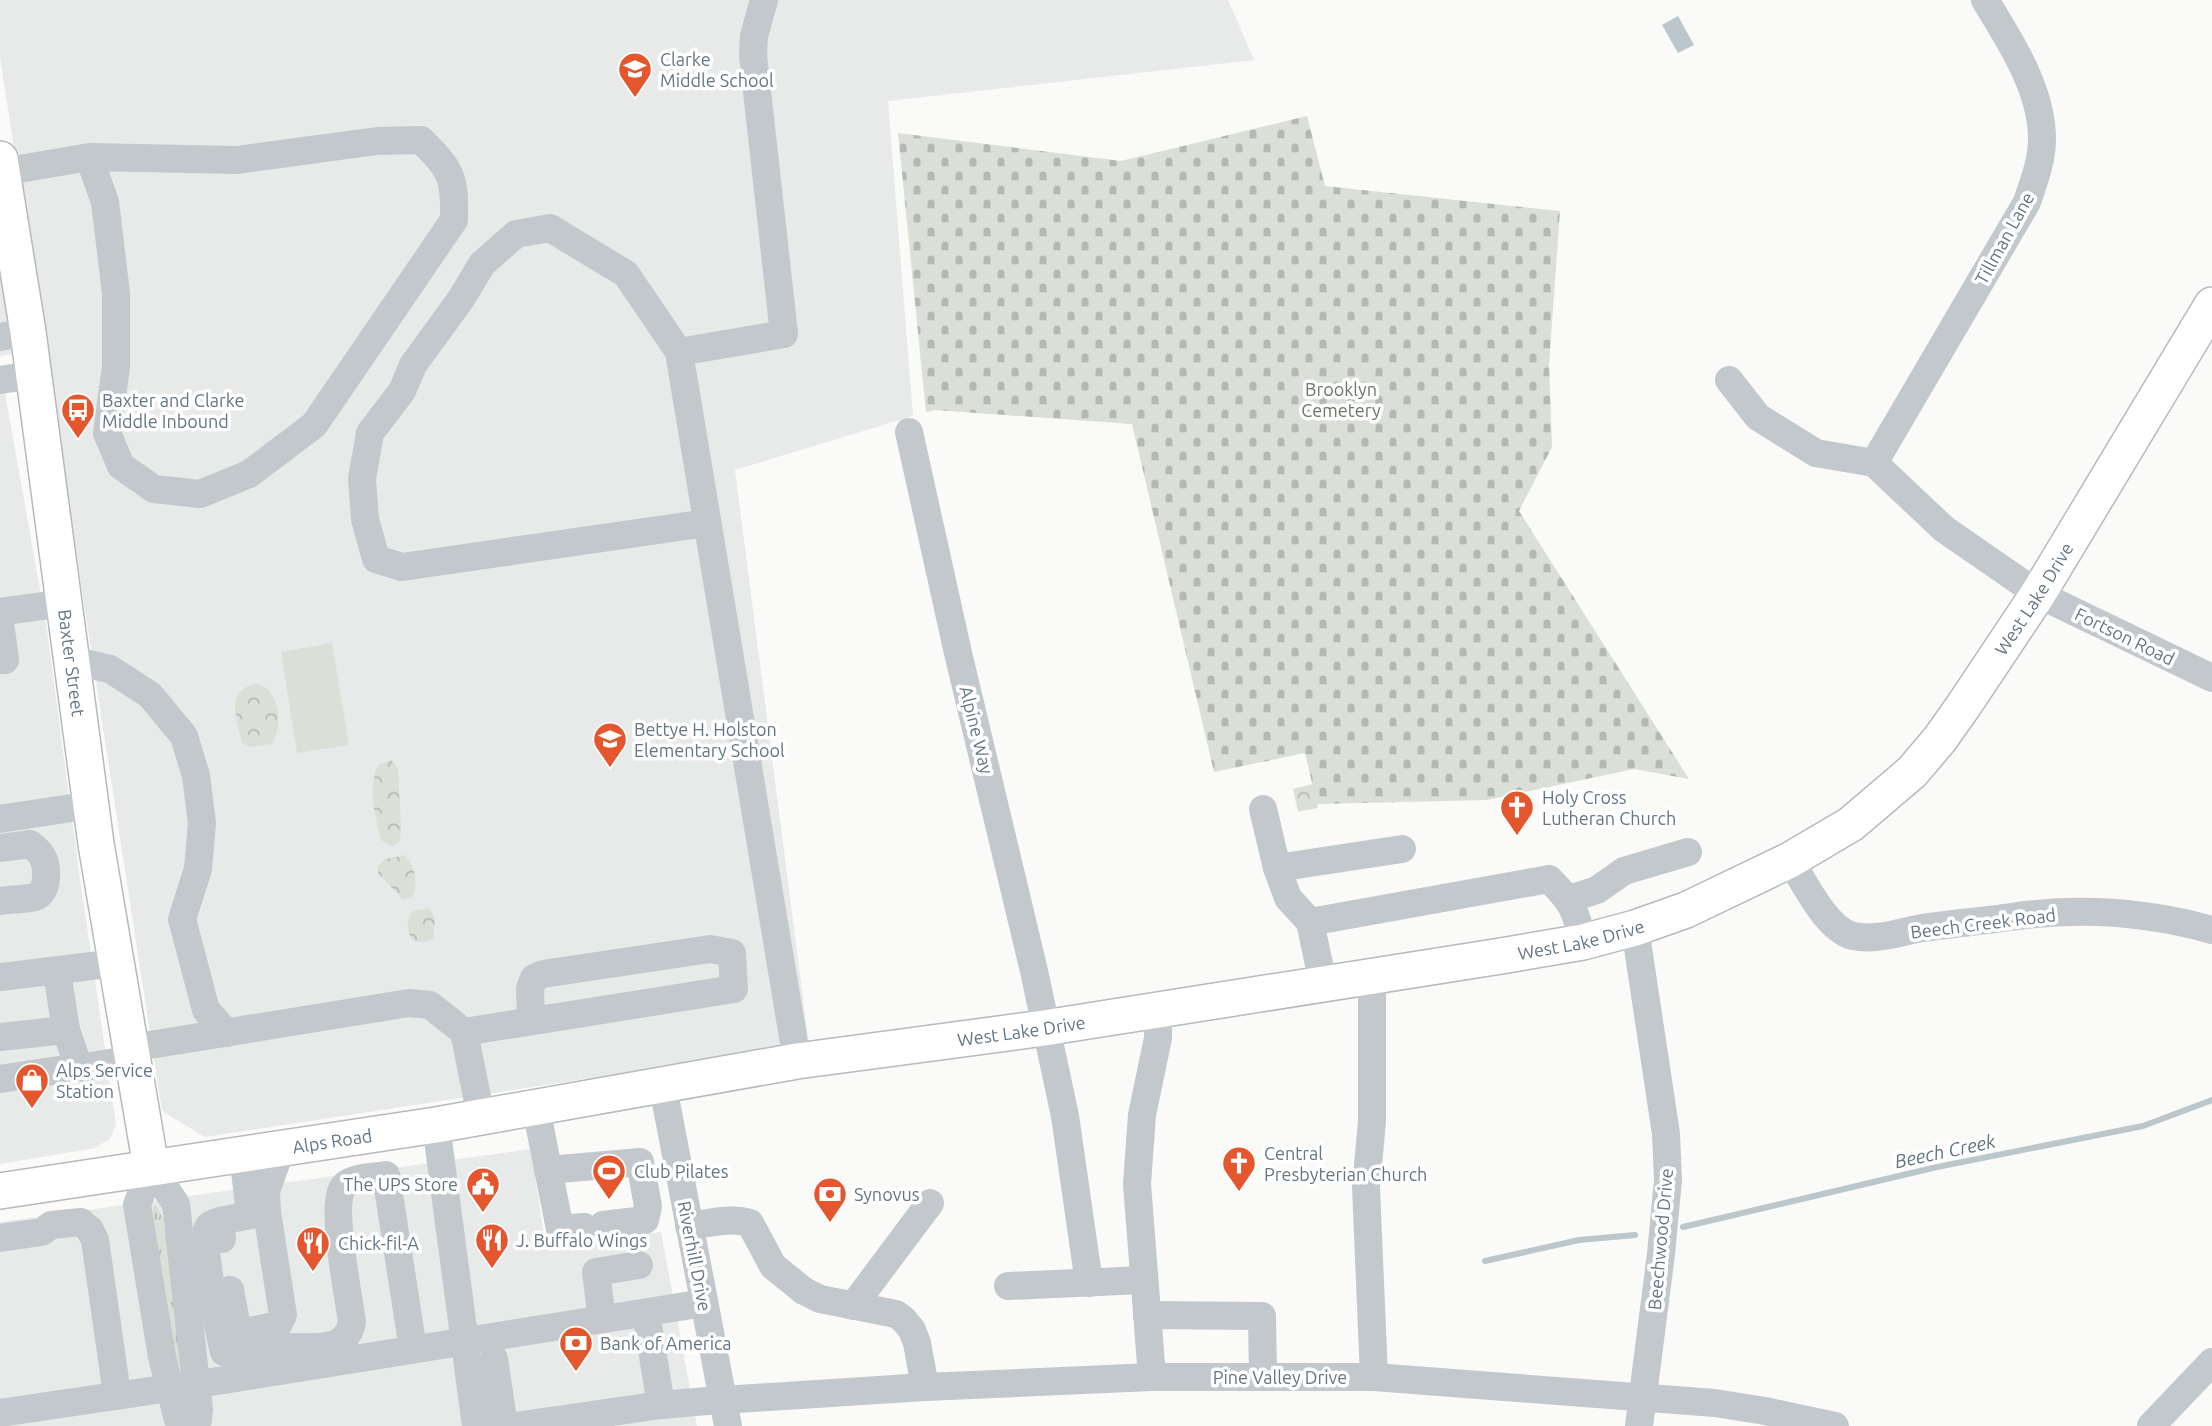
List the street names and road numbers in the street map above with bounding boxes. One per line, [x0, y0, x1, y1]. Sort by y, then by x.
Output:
street label: Tillman Lane [1971, 189, 2037, 287]
street label: West Lake Drive [1990, 539, 2077, 658]
street label: Fortson Road [2072, 603, 2178, 669]
street label: Baxter Street [55, 608, 89, 718]
street label: Alpine Way [956, 684, 998, 776]
street label: Beech Creek Road [1909, 904, 2057, 942]
street label: West Lake Drive [1516, 916, 1647, 963]
street label: West Lake Drive [956, 1012, 1087, 1049]
street label: Alps Road [291, 1125, 373, 1157]
street label: Beechwood Drive [1644, 1167, 1676, 1311]
street label: Riverhill Drive [675, 1199, 715, 1313]
street label: Pine Valley Drive [1213, 1367, 1347, 1387]

